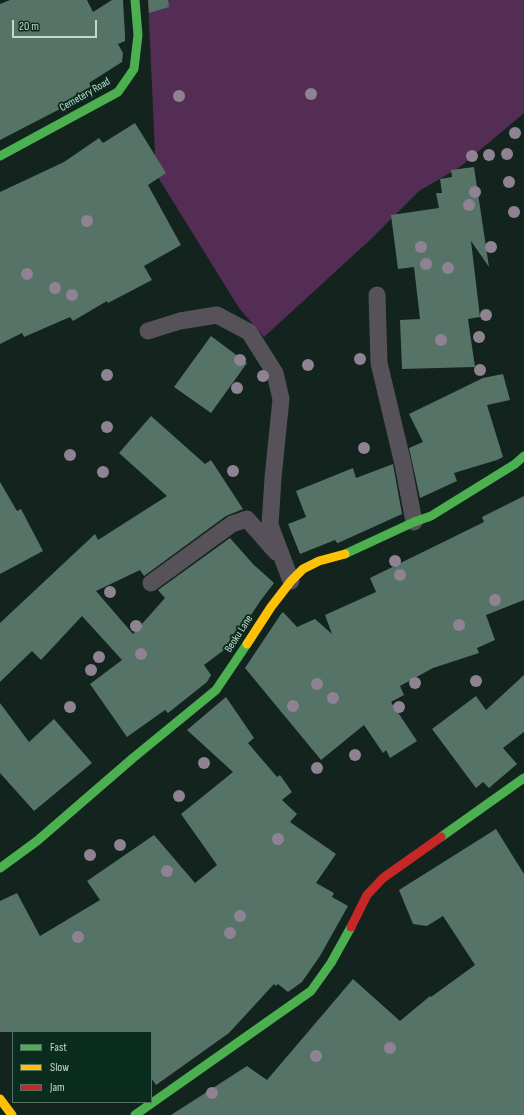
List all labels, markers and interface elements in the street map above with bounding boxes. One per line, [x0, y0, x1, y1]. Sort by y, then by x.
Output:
scale bar [14, 12, 99, 38]
text: 20 m [19, 19, 39, 34]
street label: Cemetery Road [57, 75, 113, 115]
street label: Beoku Lane [222, 613, 256, 655]
legend [12, 1031, 152, 1103]
text: Fast [50, 1040, 67, 1055]
text: Slow [50, 1060, 69, 1075]
text: Jam [50, 1080, 65, 1095]

